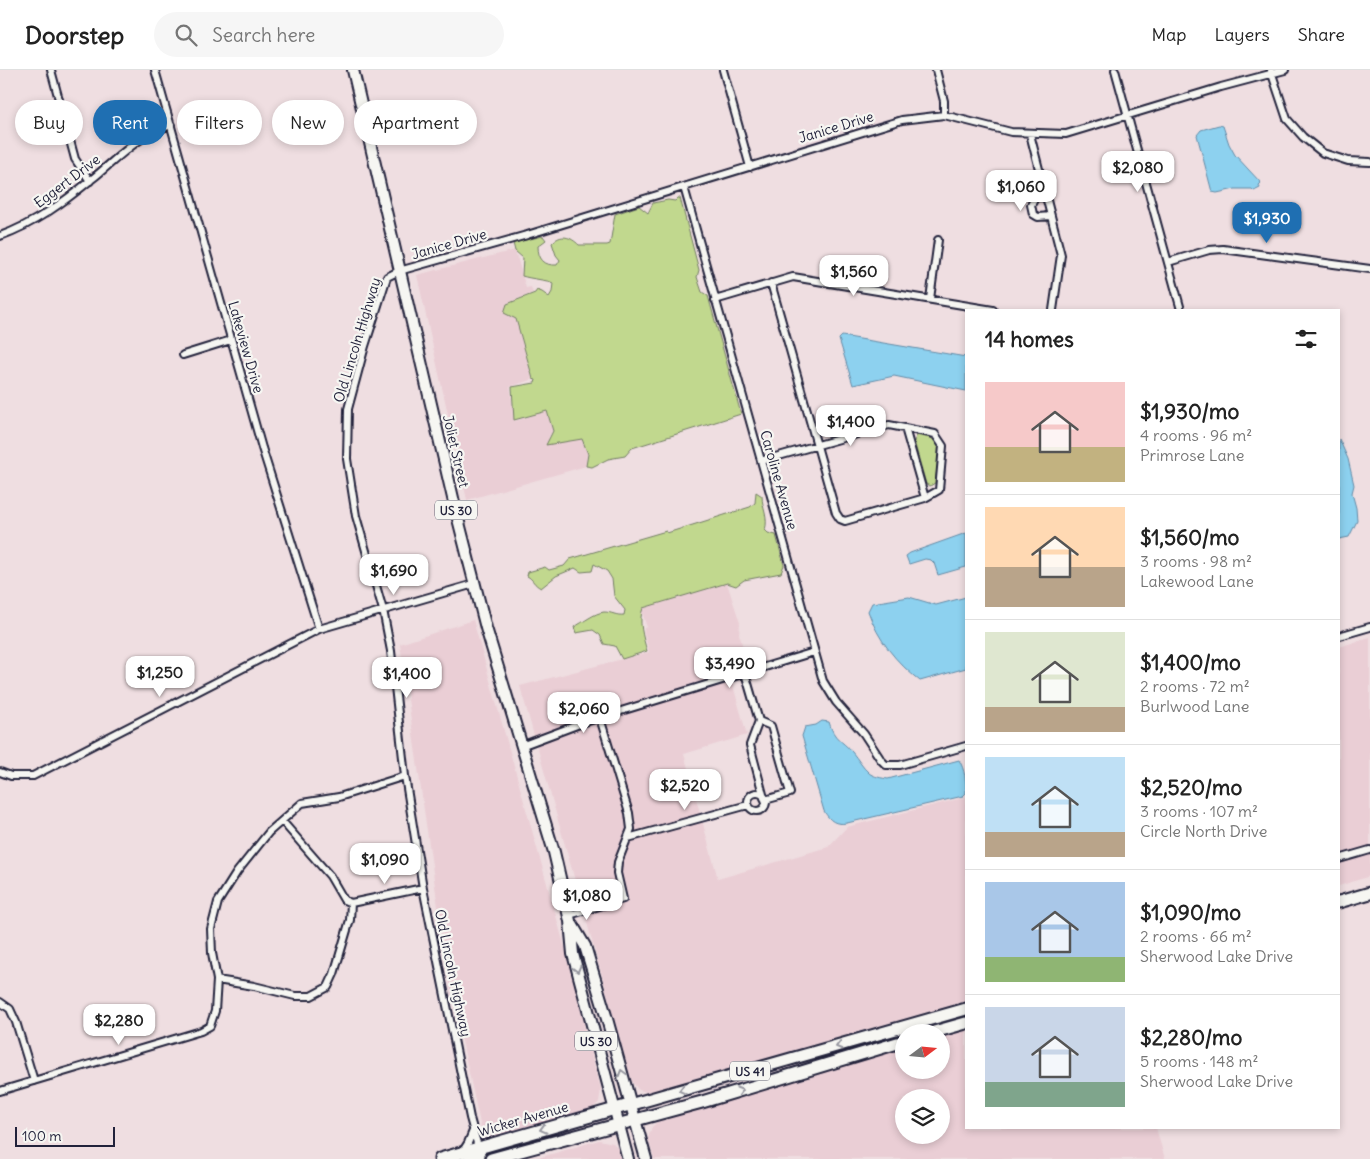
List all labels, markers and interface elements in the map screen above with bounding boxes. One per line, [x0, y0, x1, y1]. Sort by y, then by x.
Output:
search box [154, 12, 504, 57]
text: Doorstep [25, 20, 124, 50]
icon: search [172, 21, 200, 49]
text: Search here [212, 23, 315, 47]
text: Map [1151, 23, 1186, 46]
text: Layers [1214, 23, 1270, 46]
text: Share [1298, 23, 1345, 46]
chip: Buy [15, 100, 83, 145]
chip: Rent [93, 100, 167, 145]
chip: Filters [177, 100, 262, 145]
chip: New [272, 100, 344, 145]
chip: Apartment [354, 100, 477, 145]
street label: Janice Drive [796, 107, 876, 147]
street label: Eggert Drive [30, 150, 104, 212]
pin: $2,080 [1097, 150, 1179, 193]
text: $2,080 [1112, 157, 1164, 177]
pin: $1,060 [980, 170, 1062, 212]
text: $1,060 [997, 176, 1045, 196]
pin: $1,930 [1226, 202, 1308, 244]
text: $1,930 [1243, 208, 1291, 228]
street label: Janice Drive [409, 225, 489, 263]
pin: $1,560 [813, 254, 895, 297]
text: $1,560 [830, 261, 878, 281]
street label: Old Lincoln Highway [329, 275, 385, 405]
street label: Lakeview Drive [224, 299, 268, 395]
icon: filters [1292, 325, 1320, 353]
text: 14 homes [985, 326, 1074, 353]
text: $1,930/mo [1140, 398, 1239, 425]
icon: home [1025, 402, 1085, 462]
pin: $1,400 [810, 404, 892, 447]
text: $1,400 [827, 411, 875, 431]
street label: Joliet Street [439, 413, 473, 489]
text: 4 rooms · 96 m² [1140, 425, 1252, 445]
street label: Caroline Avenue [756, 428, 802, 532]
text: Primrose Lane [1140, 445, 1244, 465]
road number: US 30 [435, 500, 477, 520]
text: $1,560/mo [1140, 524, 1239, 551]
icon: home [1025, 527, 1085, 587]
text: 3 rooms · 98 m² [1140, 551, 1252, 571]
pin: $1,690 [353, 554, 435, 596]
text: $1,690 [370, 560, 418, 580]
text: Lakewood Lane [1140, 571, 1254, 591]
pin: $3,490 [689, 646, 771, 689]
text: $1,400/mo [1140, 649, 1241, 676]
icon: home [1025, 652, 1085, 712]
text: $3,490 [705, 653, 755, 673]
pin: $1,250 [119, 656, 201, 698]
pin: $1,400 [366, 656, 448, 699]
text: $1,250 [137, 662, 183, 682]
text: $1,400 [383, 663, 431, 683]
text: 2 rooms · 72 m² [1140, 676, 1250, 696]
pin: $2,060 [543, 692, 625, 734]
text: Burlwood Lane [1140, 696, 1249, 716]
text: $2,060 [558, 698, 610, 718]
pin: $2,520 [644, 768, 726, 811]
text: $2,520/mo [1140, 774, 1242, 801]
text: $2,520 [660, 775, 710, 795]
icon: home [1025, 777, 1085, 837]
text: 3 rooms · 107 m² [1140, 801, 1258, 821]
text: Circle North Drive [1140, 821, 1267, 841]
pin: $1,090 [344, 842, 426, 885]
text: $1,090 [361, 849, 409, 869]
pin: $1,080 [546, 878, 628, 921]
text: $1,080 [563, 885, 611, 905]
text: $1,090/mo [1140, 899, 1241, 926]
icon: home [1025, 902, 1085, 962]
street label: Old Lincoln Highway [431, 908, 475, 1038]
text: 2 rooms · 66 m² [1140, 926, 1252, 946]
text: Sherwood Lake Drive [1140, 946, 1293, 966]
one-way arrow [572, 965, 582, 973]
pin: $2,280 [78, 1004, 160, 1046]
text: $2,280 [94, 1010, 144, 1030]
north arrow [895, 1024, 950, 1079]
map controls [895, 1024, 950, 1144]
text: $2,280/mo [1140, 1024, 1242, 1051]
icon: home [1025, 1027, 1085, 1087]
road number: US 30 [575, 1031, 617, 1050]
one-way arrow [834, 1040, 843, 1051]
text: 5 rooms · 148 m² [1140, 1051, 1259, 1071]
road number: US 41 [730, 1061, 770, 1080]
one-way arrow [618, 1070, 628, 1078]
text: Sherwood Lake Drive [1140, 1071, 1293, 1091]
one-way arrow [679, 1085, 687, 1095]
one-way arrow [736, 1086, 745, 1097]
button: layers [895, 1089, 950, 1144]
street label: Wicker Avenue [476, 1097, 570, 1141]
one-way arrow [539, 1123, 548, 1134]
scale bar [15, 1124, 115, 1147]
text: 100 m [22, 1127, 62, 1145]

